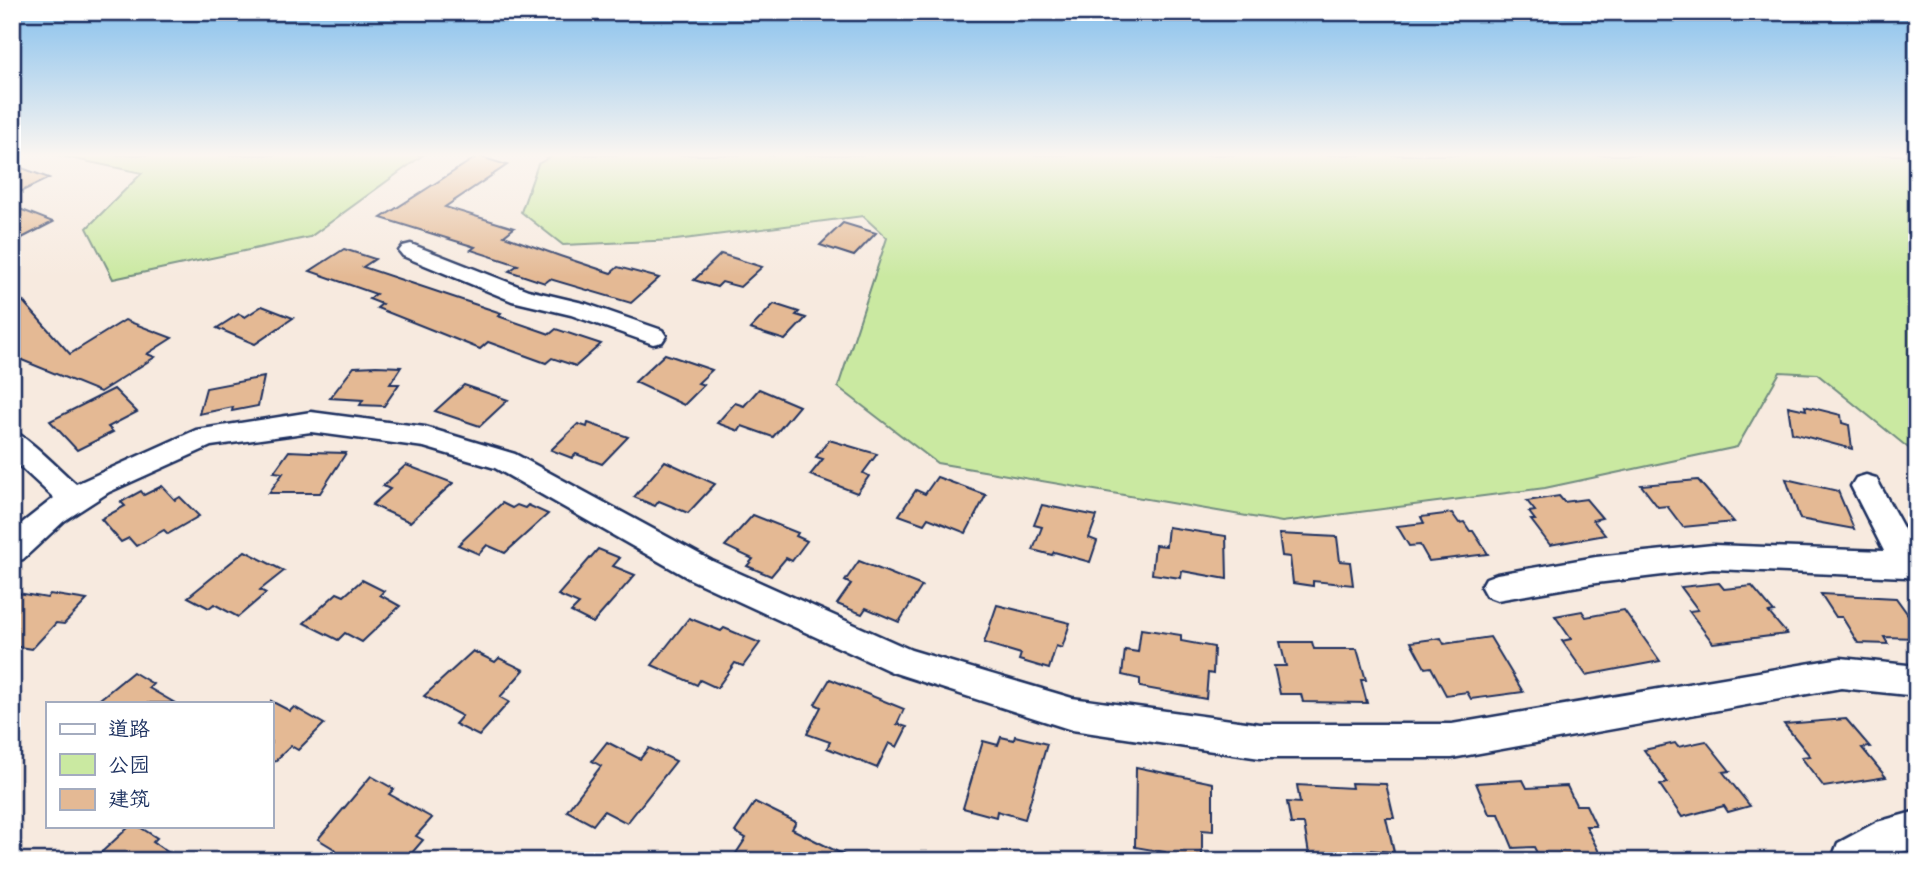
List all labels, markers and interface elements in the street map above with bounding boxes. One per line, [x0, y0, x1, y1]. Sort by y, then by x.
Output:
legend [46, 702, 273, 828]
text: 道路 [108, 717, 150, 747]
text: 公园 [108, 753, 150, 783]
text: 建筑 [108, 787, 150, 817]

